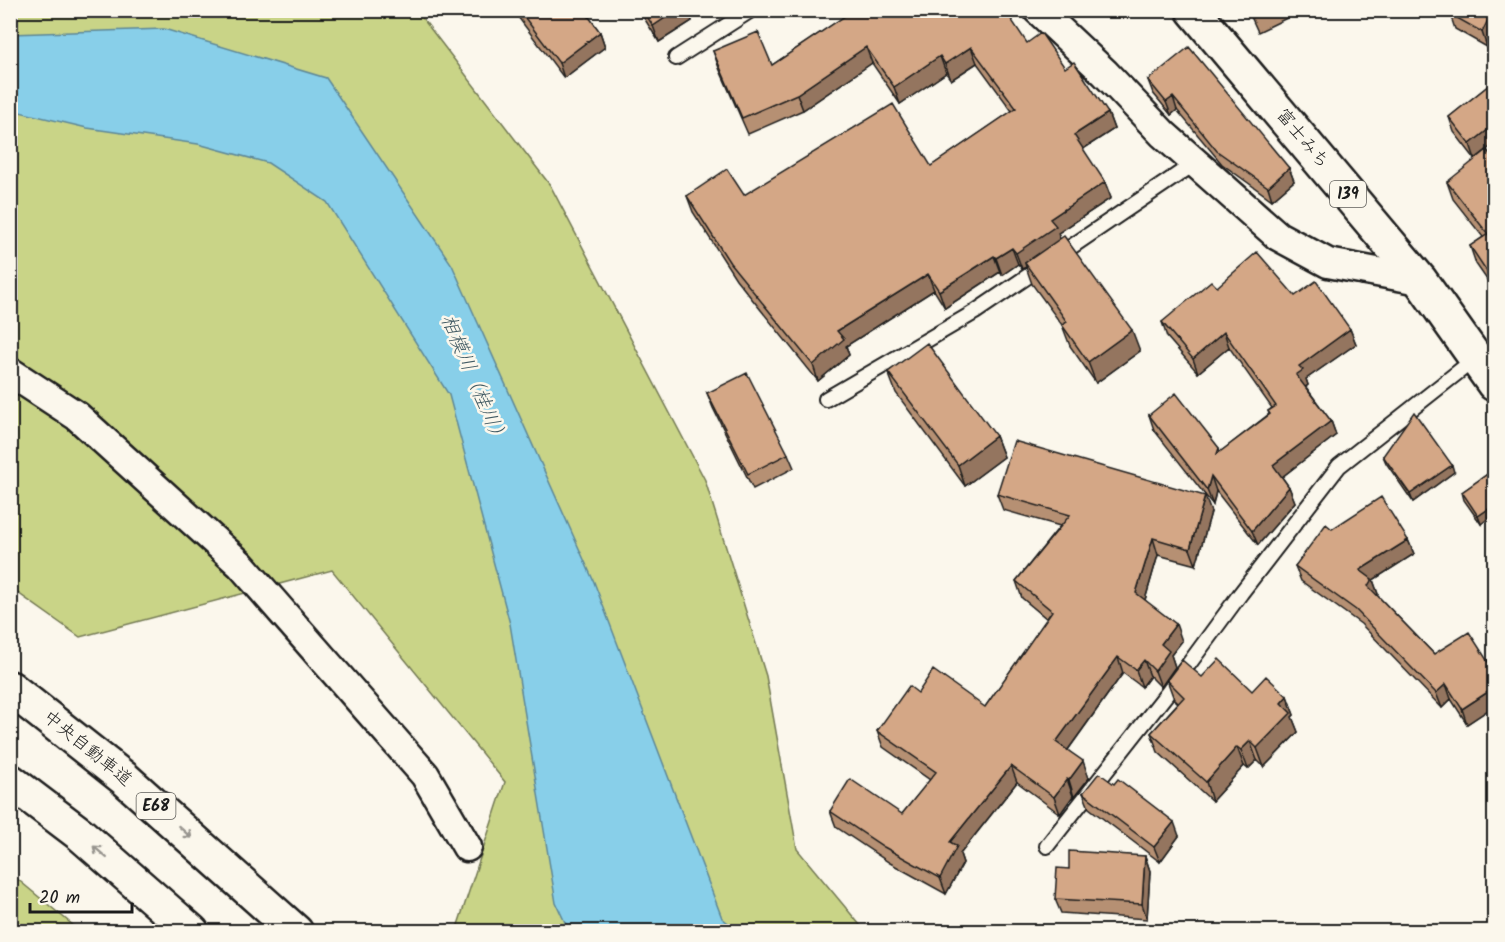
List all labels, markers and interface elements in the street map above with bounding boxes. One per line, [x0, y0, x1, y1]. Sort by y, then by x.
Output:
street label: 富士みち [1268, 102, 1336, 176]
road number: 139 [1330, 181, 1366, 207]
water label: 相模川（桂川） [431, 309, 515, 451]
street label: 中央自動車道 [36, 704, 138, 794]
road number: E68 [136, 793, 176, 819]
one-way arrow [177, 825, 192, 839]
one-way arrow [93, 845, 108, 859]
scale bar [30, 876, 132, 914]
text: 20 m [39, 884, 80, 913]

